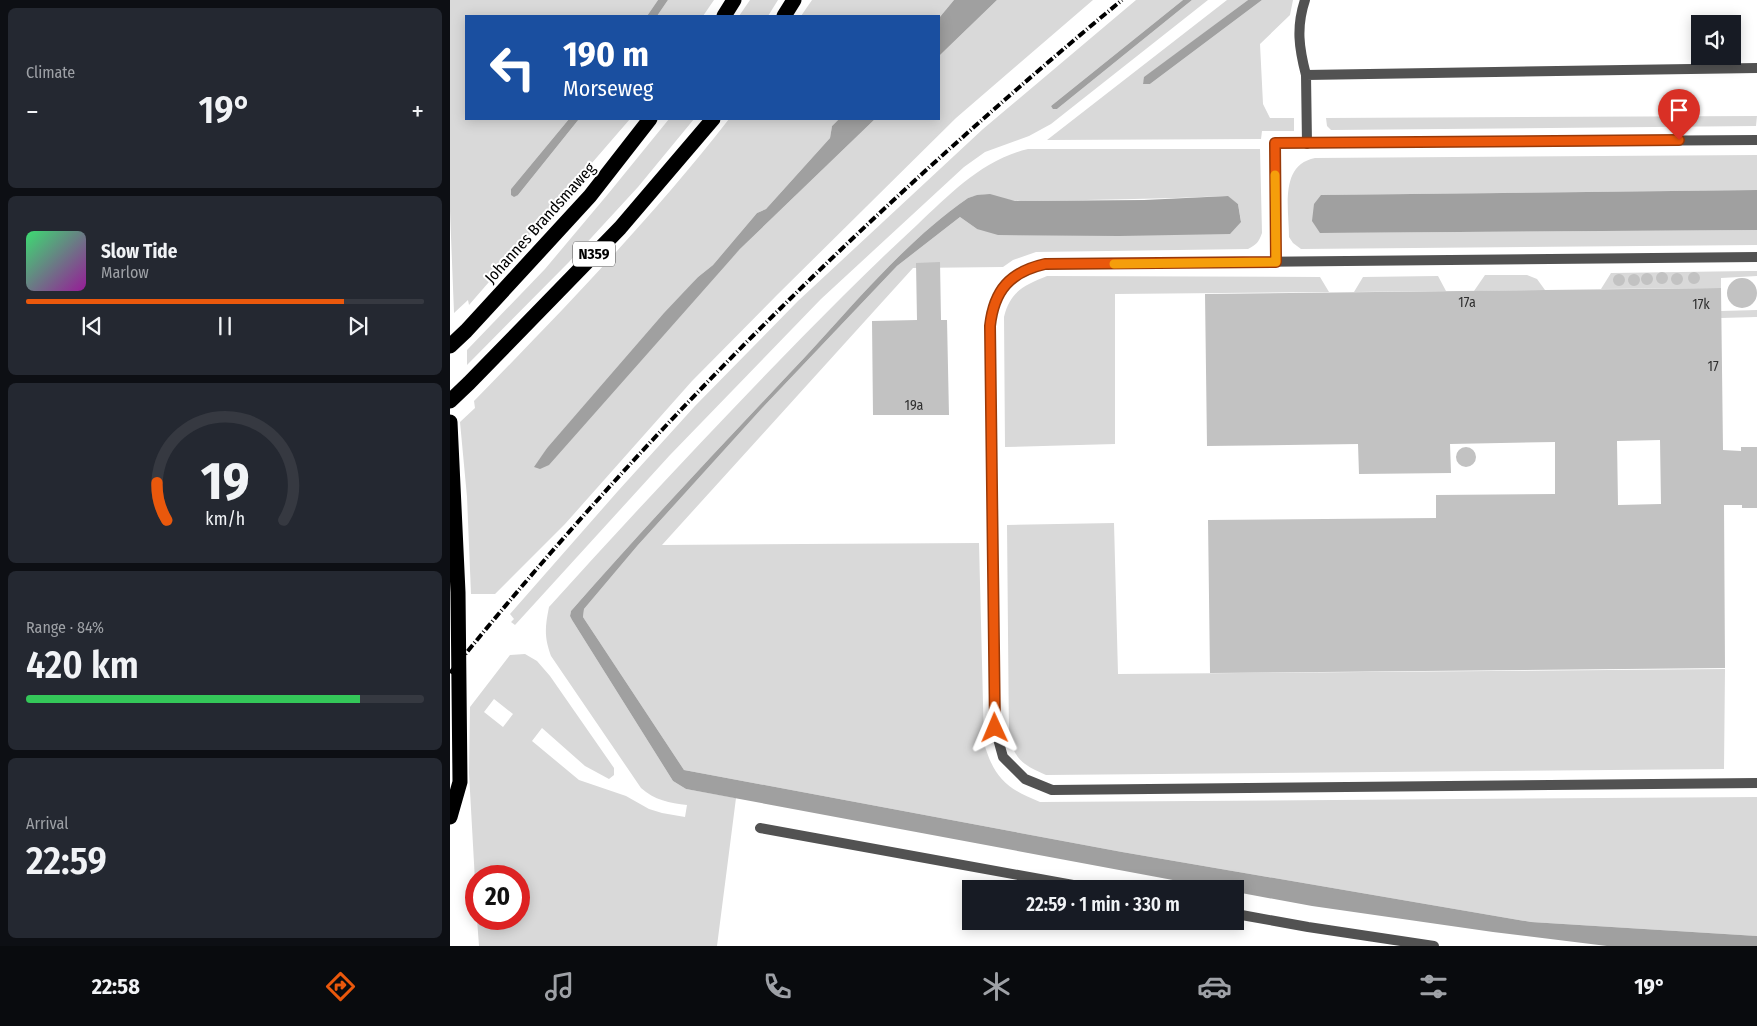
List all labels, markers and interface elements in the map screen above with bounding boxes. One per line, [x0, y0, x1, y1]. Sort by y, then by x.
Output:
map controls [1691, 15, 1741, 65]
button: sound [1691, 15, 1741, 65]
text: 190 m [563, 33, 649, 75]
icon: left [480, 35, 545, 100]
text: Climate [26, 63, 75, 82]
text: Morseweg [563, 75, 653, 102]
text: 19° [198, 87, 251, 133]
pin [1658, 89, 1700, 140]
text: − [26, 95, 39, 128]
text: + [411, 95, 424, 128]
icon: arrive [1665, 96, 1693, 124]
street label: Johannes Brandsmaweg [481, 158, 600, 287]
text: Slow Tide [101, 240, 177, 263]
road number: N359 [573, 242, 615, 266]
text: Marlow [101, 263, 149, 282]
house number: 17a [1458, 294, 1476, 311]
house number: 17k [1692, 296, 1710, 313]
icon: previous [78, 312, 106, 340]
icon: pause [211, 312, 239, 340]
icon: next [344, 312, 372, 340]
house number: 17 [1707, 358, 1719, 375]
house number: 19a [905, 397, 924, 414]
text: 19 [201, 450, 249, 513]
text: km/h [205, 508, 245, 530]
text: Range · 84% [26, 618, 104, 637]
text: 420 km [26, 642, 139, 688]
position arrow [968, 701, 1020, 753]
text: Arrival [26, 814, 68, 833]
text: 22:59 [26, 838, 107, 884]
speed limit sign: 20 [465, 865, 530, 930]
text: 22:59 · 1 min · 330 m [1026, 893, 1180, 916]
icon: directions [323, 969, 358, 1004]
icon: music [542, 969, 577, 1004]
icon: phone [760, 969, 795, 1004]
icon: climate [979, 969, 1014, 1004]
icon: car [1197, 969, 1232, 1004]
icon: filters [1416, 969, 1451, 1004]
text: 22:58 [92, 973, 140, 1000]
text: 19° [1634, 973, 1665, 1000]

